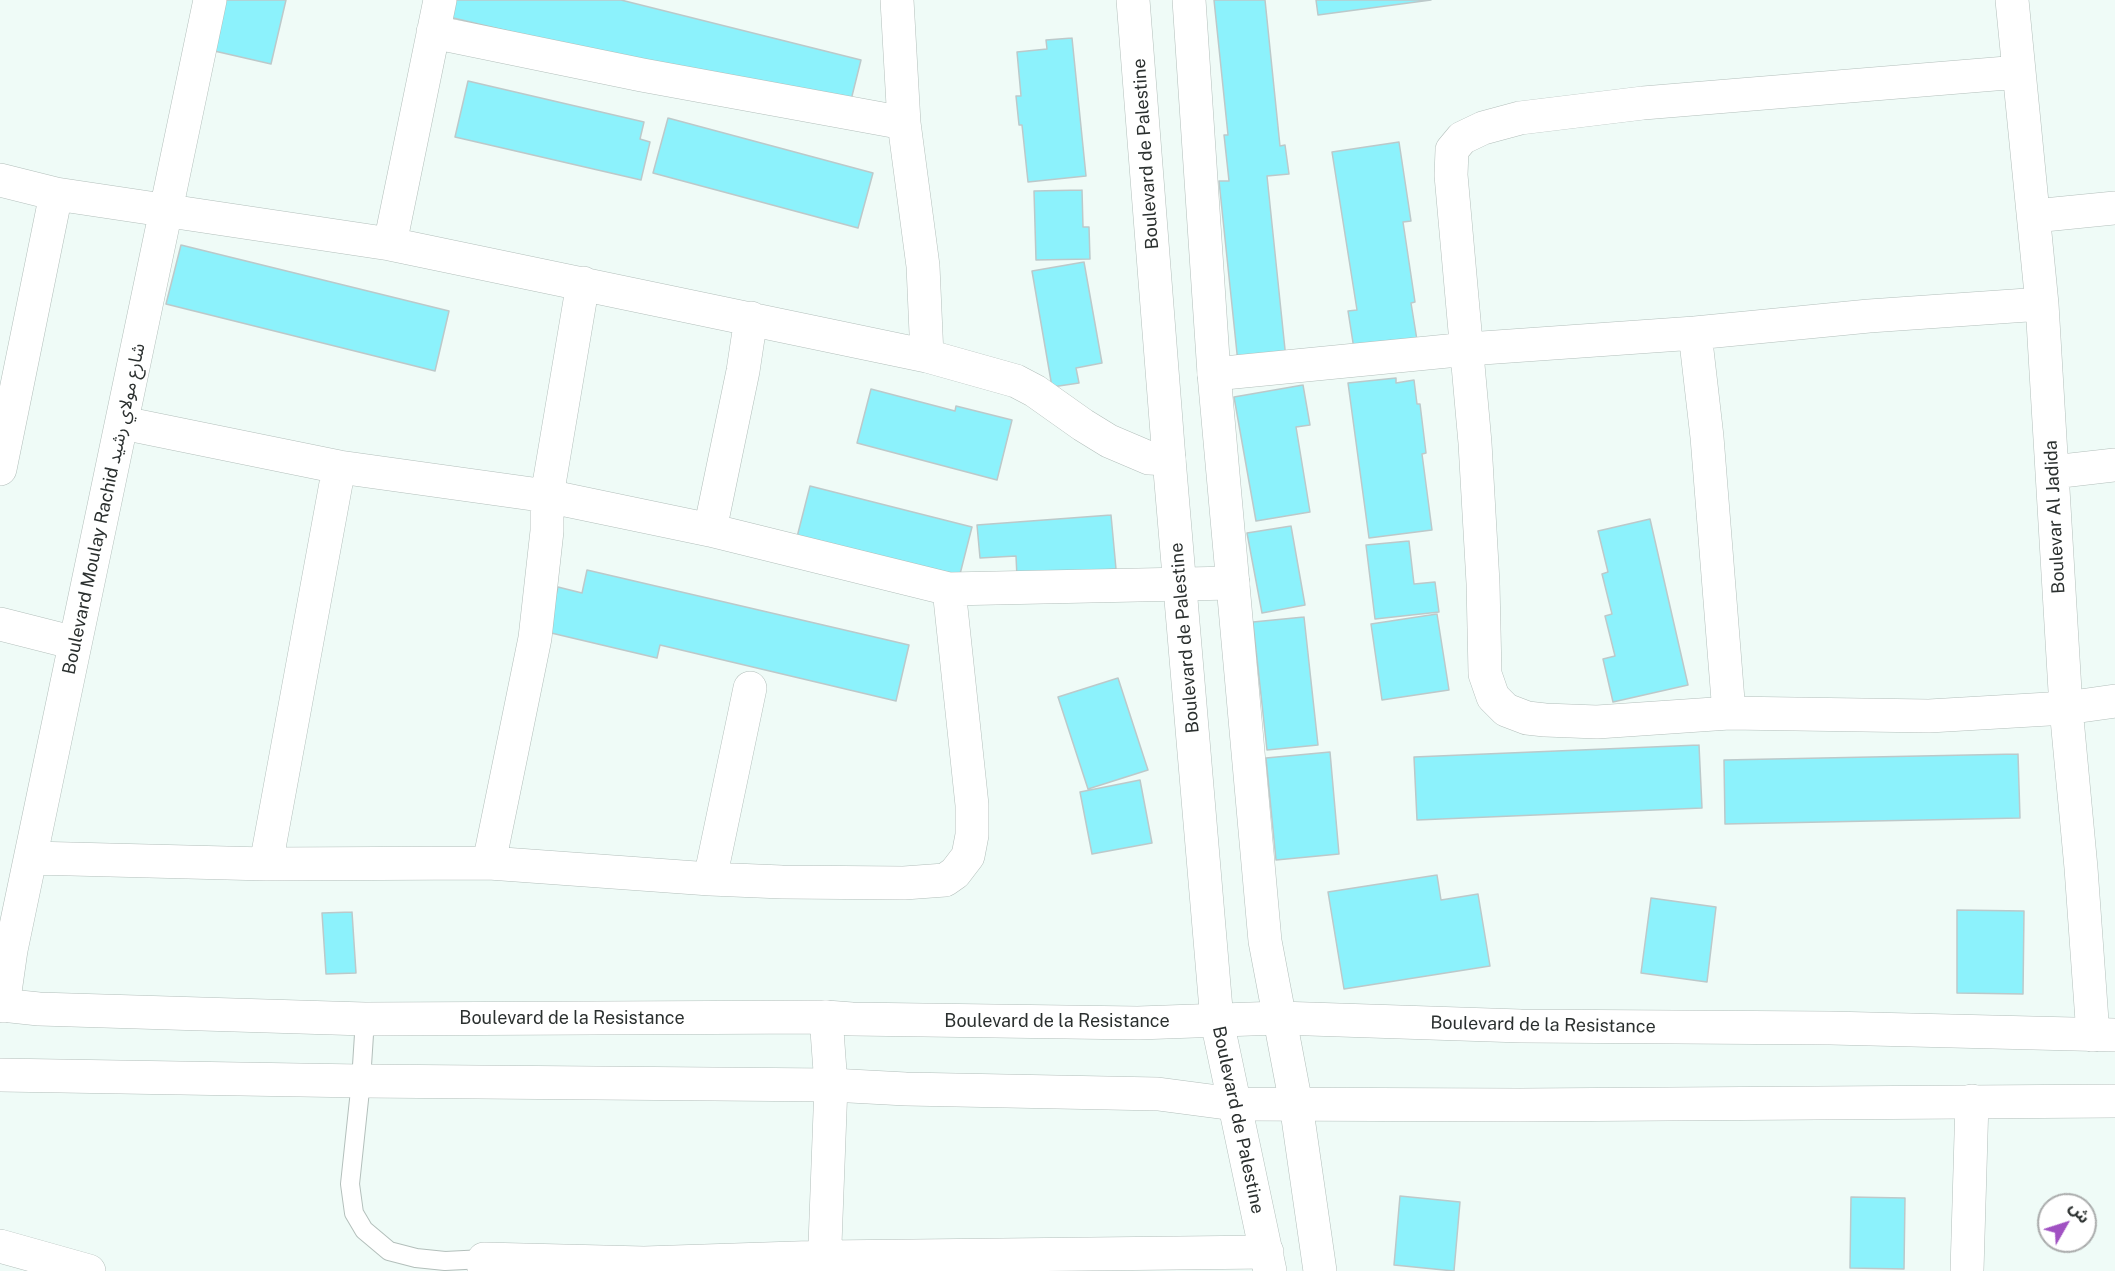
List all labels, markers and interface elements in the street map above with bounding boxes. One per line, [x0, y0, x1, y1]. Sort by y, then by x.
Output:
street label: Boulevard de Palestine [1129, 58, 1163, 250]
street label: Boulevard Moulay Rachid شارع مولاي رشيد [58, 341, 150, 677]
street label: Boulevar Al Jadida [2040, 440, 2070, 594]
street label: Boulevard de Palestine [1166, 542, 1204, 734]
street label: Boulevard de la Resistance [459, 1007, 685, 1029]
street label: Boulevard de la Resistance [944, 1010, 1170, 1032]
street label: Boulevard de la Resistance [1430, 1012, 1656, 1038]
street label: Boulevard de Palestine [1208, 1024, 1268, 1216]
north arrow [2037, 1193, 2097, 1253]
text: ش [2066, 1198, 2094, 1227]

